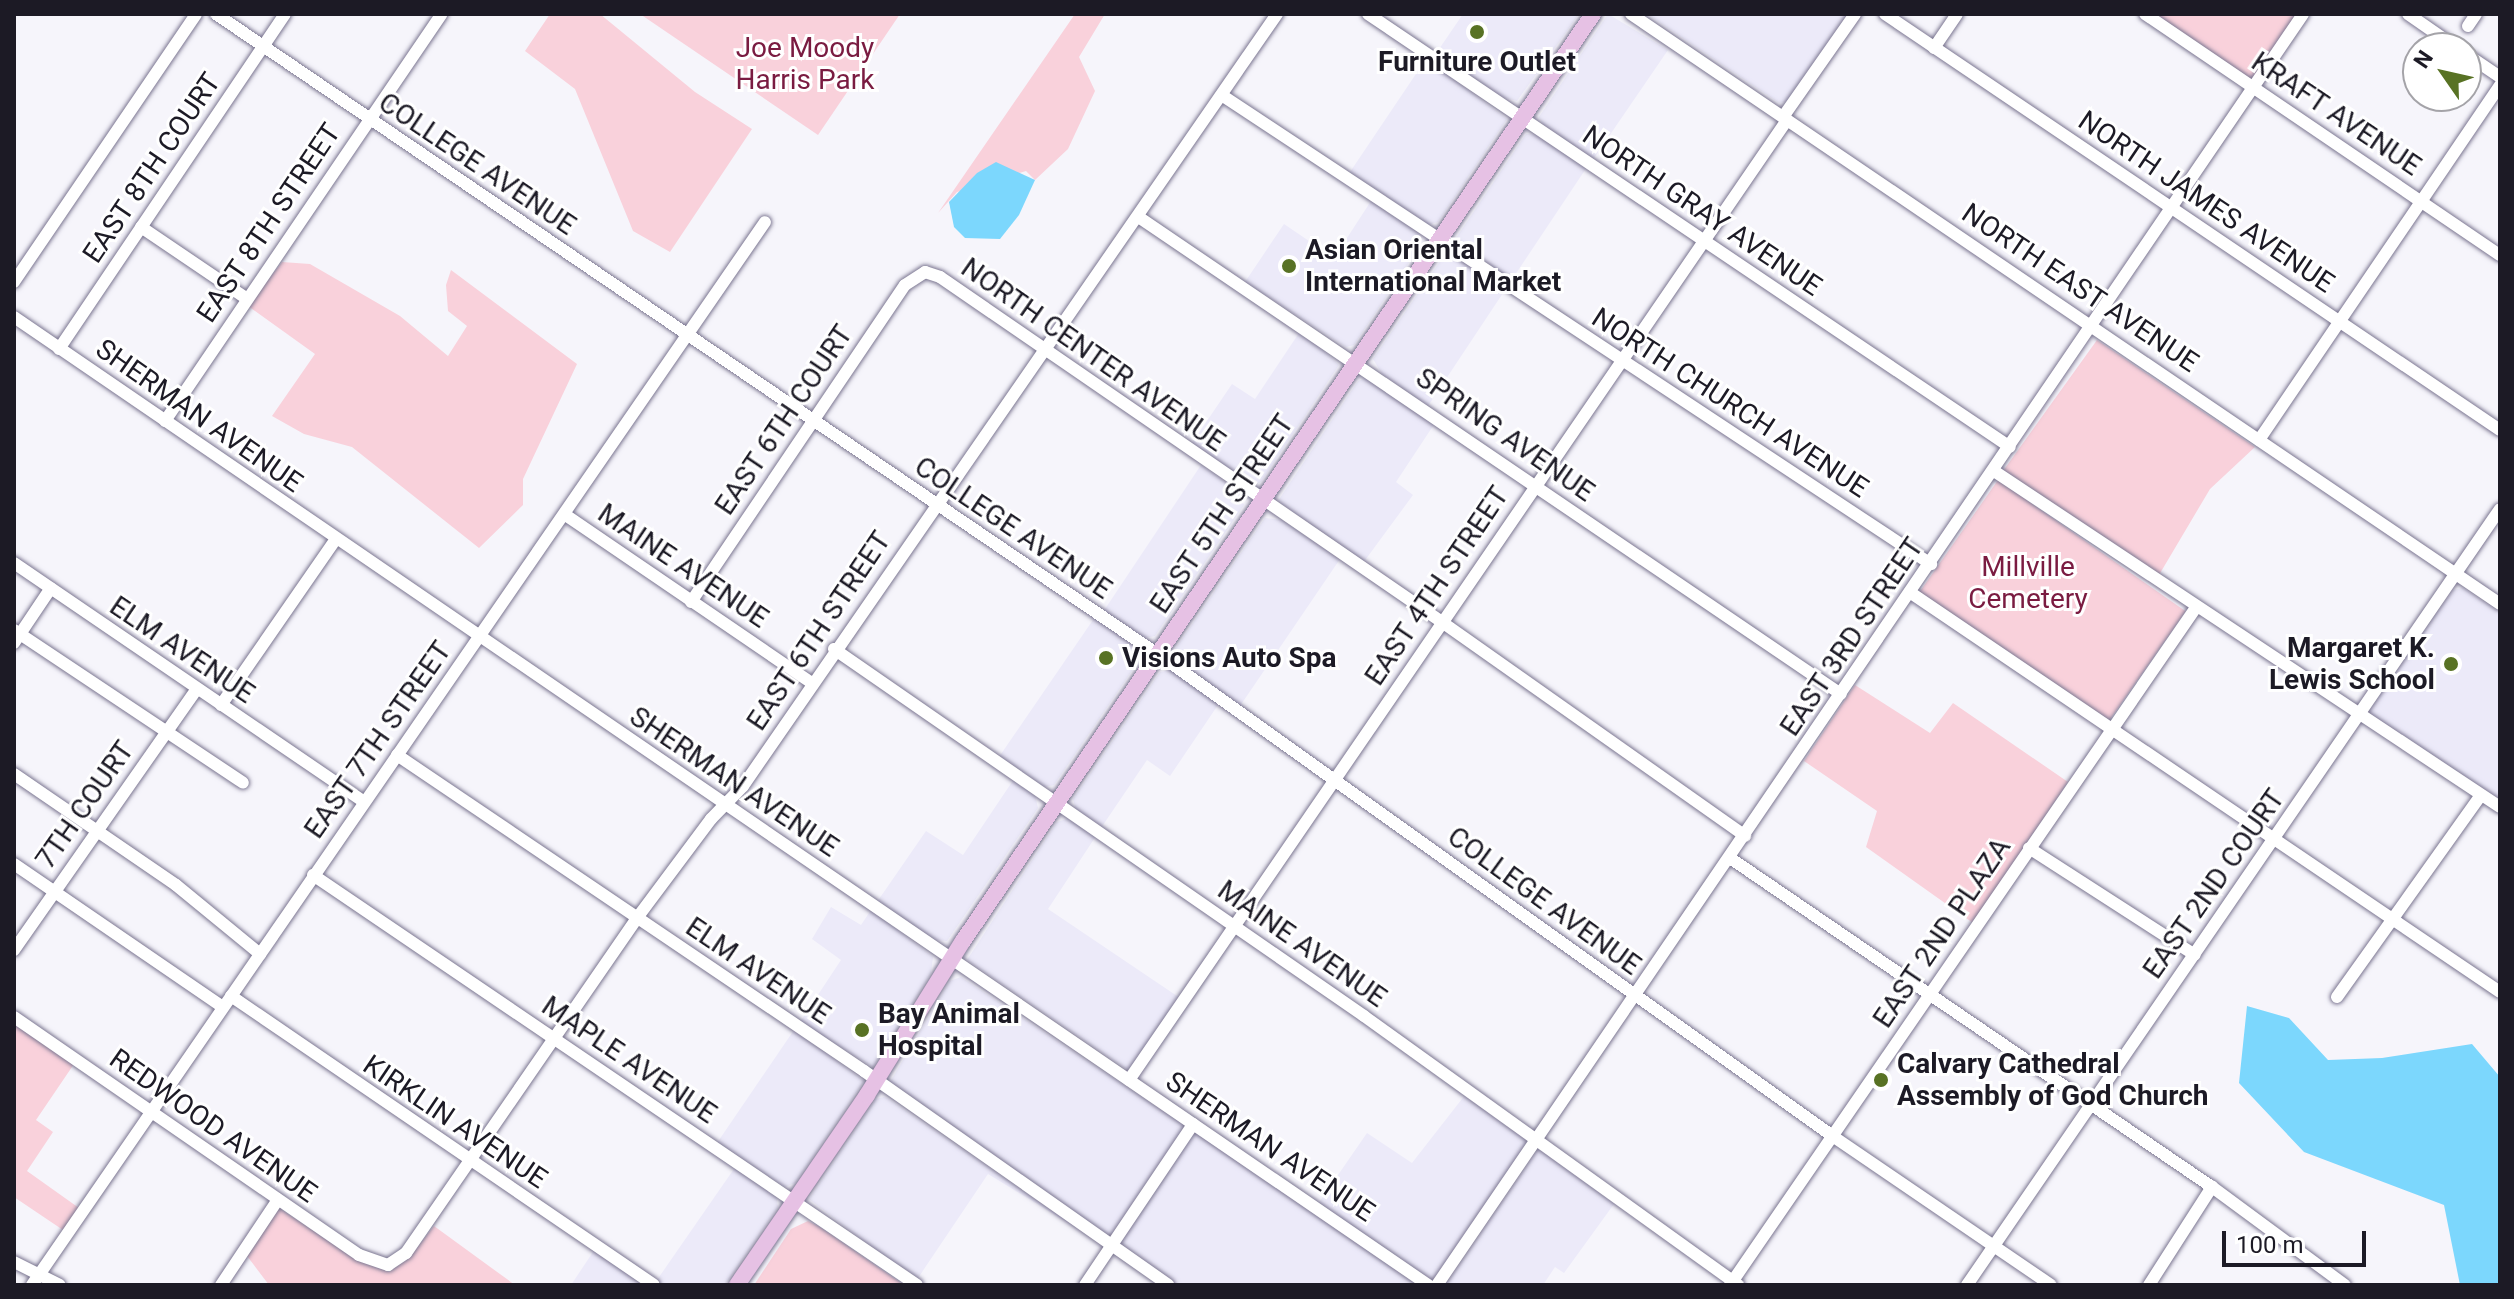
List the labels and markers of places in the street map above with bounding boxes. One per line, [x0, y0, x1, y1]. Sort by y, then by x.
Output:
marker: Furniture Outlet [1468, 23, 1486, 41]
place label: Furniture Outlet [1378, 45, 1576, 79]
place label: Asian Oriental International Market [1305, 233, 1561, 299]
marker: Asian Oriental International Market [1280, 257, 1298, 275]
place label: Margaret K. Lewis School [2269, 631, 2435, 697]
place label: Visions Auto Spa [1122, 641, 1337, 675]
marker: Visions Auto Spa [1097, 649, 1115, 667]
marker: Margaret K. Lewis School [2442, 655, 2460, 673]
place label: Bay Animal Hospital [878, 997, 1020, 1063]
marker: Bay Animal Hospital [853, 1021, 871, 1039]
place label: Calvary Cathedral Assembly of God Church [1897, 1047, 2209, 1113]
marker: Calvary Cathedral Assembly of God Church [1872, 1071, 1890, 1089]

